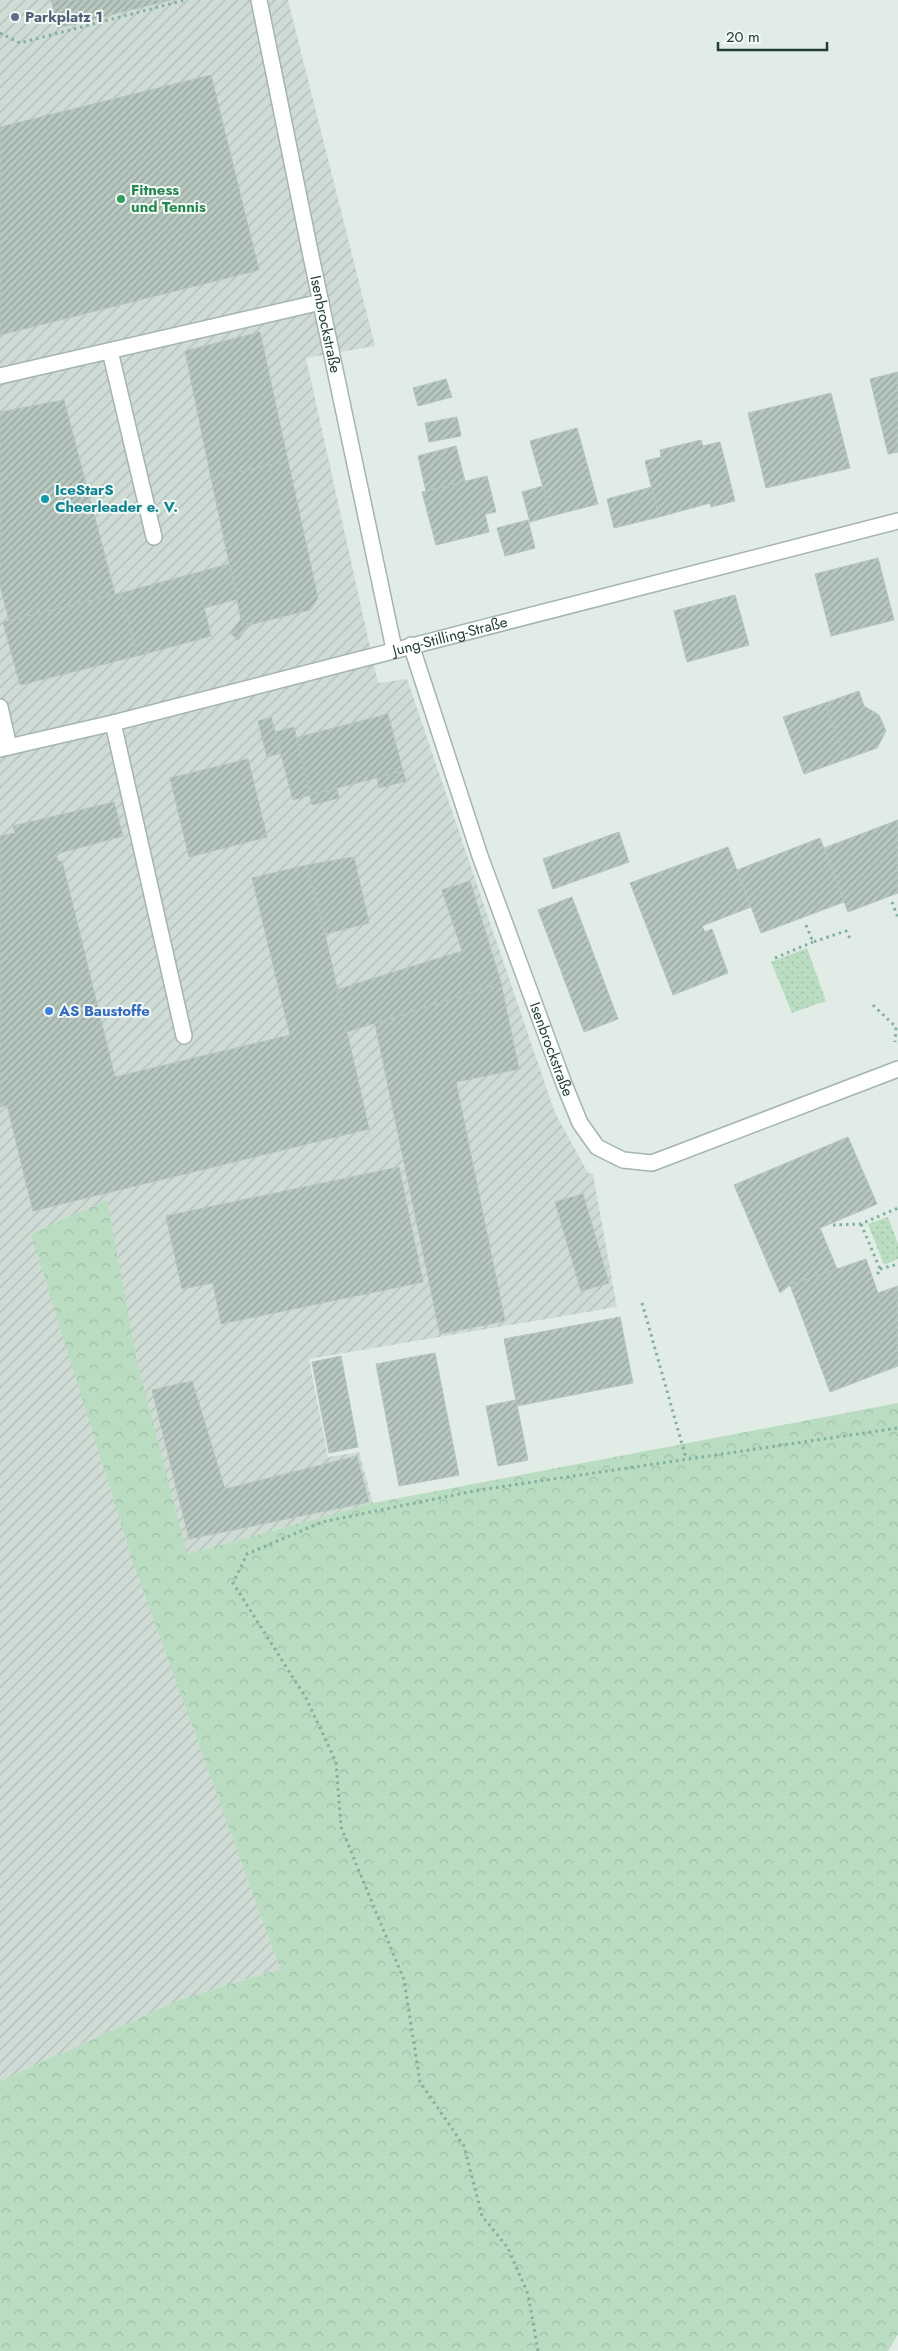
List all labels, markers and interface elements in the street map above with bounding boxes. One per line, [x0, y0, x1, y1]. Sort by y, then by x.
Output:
place label: Parkplatz 1 [25, 6, 103, 28]
marker: Parkplatz 1 [9, 11, 21, 23]
scale bar [718, 20, 827, 52]
text: 20 m [726, 26, 760, 48]
place label: Fitness und Tennis [131, 179, 206, 218]
marker: Fitness und Tennis [115, 193, 127, 205]
street label: Isenbrockstraße [304, 274, 346, 375]
place label: IceStarS Cheerleader e. V. [55, 479, 178, 518]
marker: IceStarS Cheerleader e. V. [39, 493, 51, 505]
street label: Jung-Stilling-Straße [388, 611, 510, 662]
street label: Isenbrockstraße [524, 999, 579, 1100]
place label: AS Baustoffe [58, 1000, 150, 1022]
marker: AS Baustoffe [43, 1005, 55, 1017]

